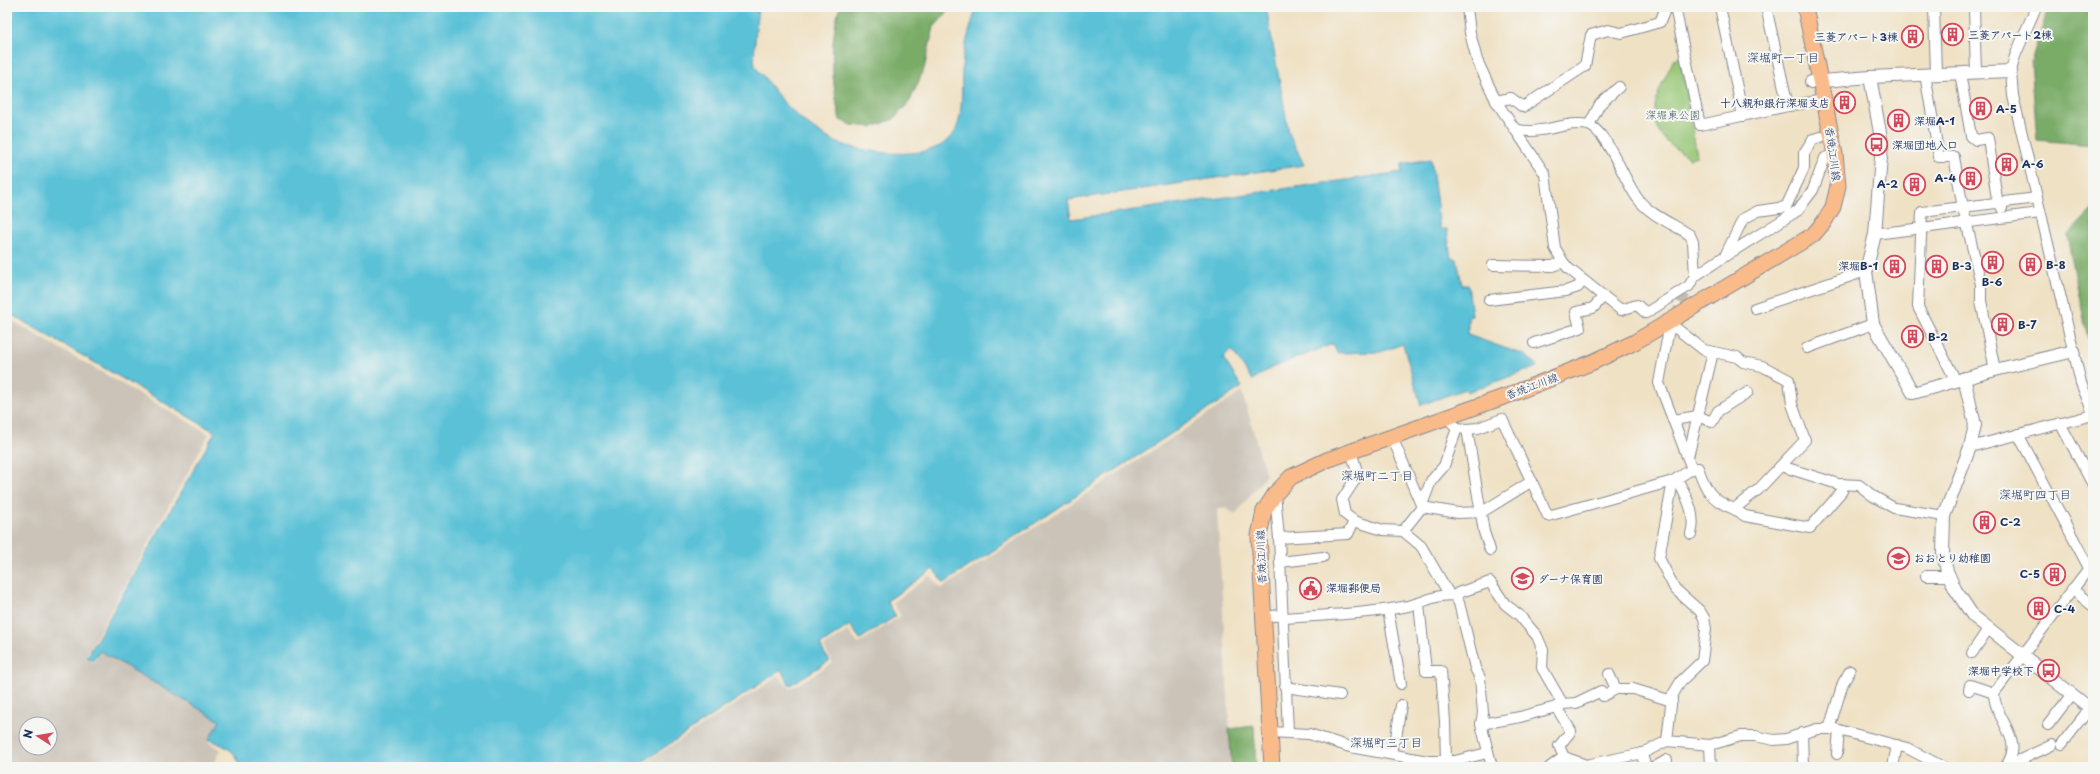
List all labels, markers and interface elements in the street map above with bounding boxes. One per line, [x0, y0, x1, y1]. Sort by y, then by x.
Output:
building icon: 三菱アパート2棟 [1940, 22, 1966, 48]
building icon: 三菱アパート3棟 [1900, 24, 1926, 50]
place label: 三菱アパート2棟 [1968, 26, 2053, 43]
place label: 三菱アパート3棟 [1814, 28, 1899, 45]
district label: 深堀町一丁目 [1747, 48, 1819, 66]
building icon: 十八親和銀行深堀支店 [1832, 90, 1858, 116]
place label: 十八親和銀行深堀支店 [1720, 94, 1830, 111]
building icon: A-5 [1967, 96, 1993, 122]
place label: A-5 [1996, 100, 2017, 117]
park label: 深堀東公園 [1646, 106, 1701, 123]
building icon: 深堀A-1 [1886, 108, 1912, 134]
place label: 深堀A-1 [1914, 112, 1955, 129]
street label: 香焼江川線 [1821, 126, 1846, 182]
bus stop icon: 深堀団地入口 [1864, 132, 1890, 158]
place label: 深堀団地入口 [1892, 136, 1958, 153]
building icon: A-6 [1993, 151, 2019, 177]
place label: A-6 [2022, 155, 2044, 172]
building icon: A-4 [1958, 165, 1984, 191]
place label: A-4 [1935, 169, 1956, 186]
building icon: A-2 [1901, 171, 1927, 197]
place label: A-2 [1877, 175, 1898, 192]
building icon: B-6 [1979, 249, 2005, 275]
building icon: B-8 [2018, 252, 2044, 278]
building icon: 深堀B-1 [1881, 253, 1907, 279]
building icon: B-3 [1923, 253, 1949, 279]
place label: B-8 [2046, 256, 2066, 273]
place label: 深堀B-1 [1838, 257, 1878, 274]
place label: B-3 [1952, 257, 1972, 274]
place label: B-6 [1982, 273, 2002, 290]
building icon: B-7 [1989, 312, 2015, 338]
place label: B-7 [2018, 316, 2037, 333]
building icon: B-2 [1899, 324, 1925, 350]
place label: B-2 [1928, 328, 1948, 345]
street label: 香焼江川線 [1503, 368, 1561, 403]
district label: 深堀町二丁目 [1341, 466, 1413, 484]
district label: 深堀町四丁目 [1999, 485, 2071, 503]
building icon: C-2 [1971, 509, 1997, 535]
place label: C-2 [2000, 513, 2021, 530]
street label: 香焼江川線 [1251, 529, 1270, 585]
school or university icon: おおとり幼稚園 [1885, 545, 1911, 571]
place label: おおとり幼稚園 [1914, 549, 1991, 566]
building icon: C-5 [2042, 561, 2068, 587]
place label: C-5 [2020, 565, 2040, 582]
school or university icon: ダーナ保育園 [1509, 566, 1535, 592]
place label: ダーナ保育園 [1538, 570, 1603, 587]
public building icon: 深堀郵便局 [1297, 575, 1323, 601]
place label: 深堀郵便局 [1326, 579, 1381, 596]
building icon: C-4 [2025, 596, 2051, 622]
place label: C-4 [2054, 600, 2075, 617]
bus stop icon: 深堀中学校下 [2036, 658, 2062, 684]
place label: 深堀中学校下 [1968, 662, 2034, 679]
north arrow [18, 716, 58, 756]
text: N [19, 728, 37, 740]
district label: 深堀町三丁目 [1350, 733, 1422, 751]

